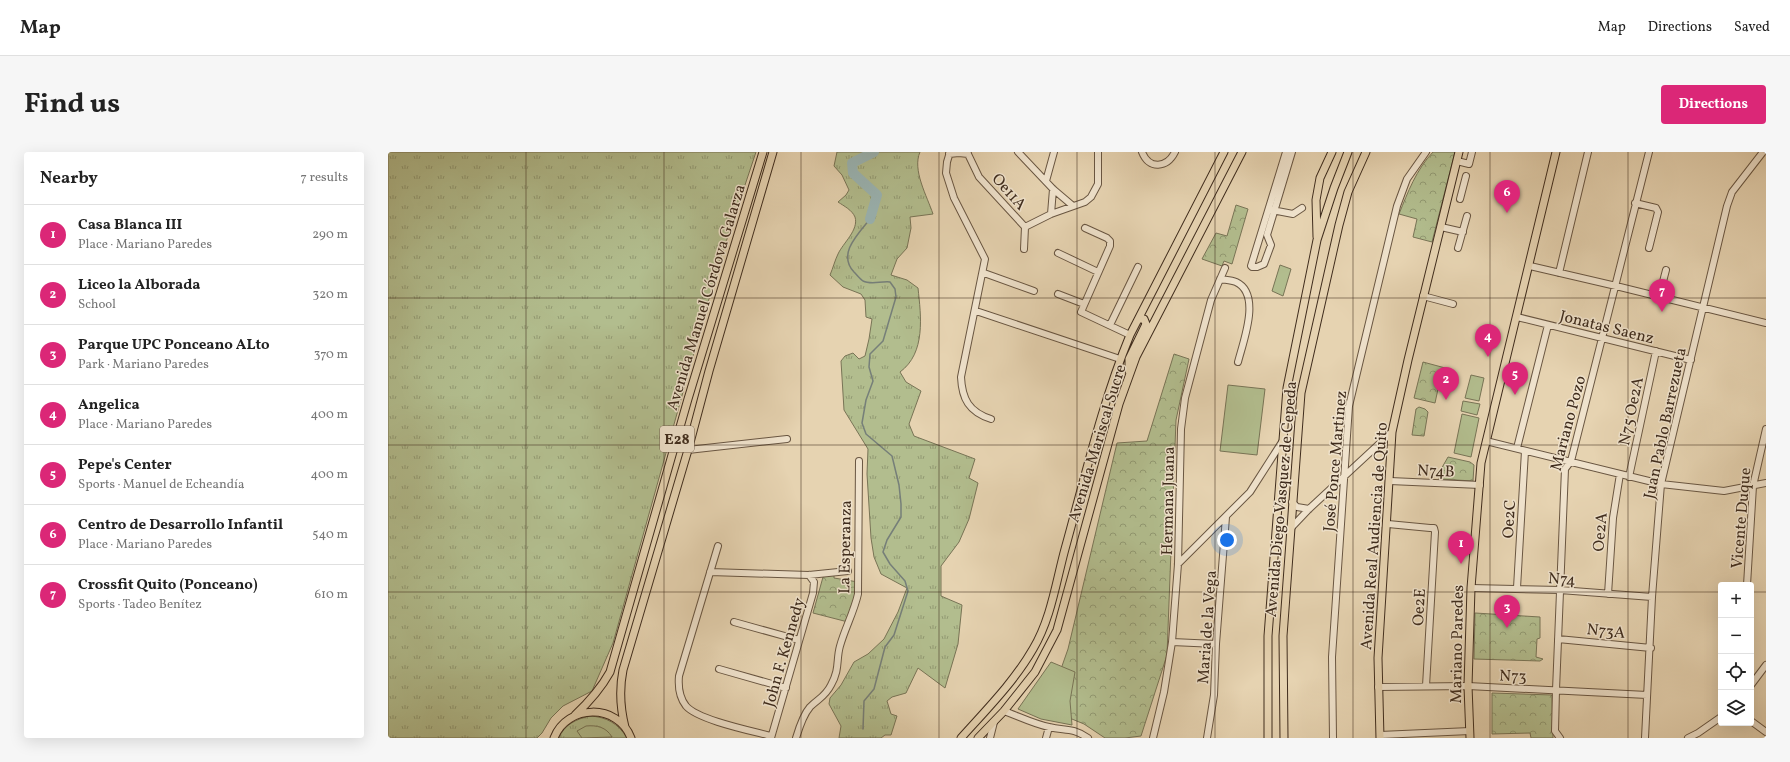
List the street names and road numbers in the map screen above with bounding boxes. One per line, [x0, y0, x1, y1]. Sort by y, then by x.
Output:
street label: Oe11A [986, 169, 1031, 216]
street label: Avenida Manuel Córdova Galarza [662, 182, 752, 413]
street label: Jonatas Saenz [1557, 306, 1656, 350]
street label: Juan Pablo Barrezueta [1639, 346, 1693, 501]
street label: Avenida Mariscal Sucre [1063, 362, 1132, 525]
street label: Mariano Pozo [1546, 374, 1592, 474]
street label: N75 Oe2A [1614, 375, 1650, 448]
street label: Avenida Diego Vasquez de Cepeda [1261, 380, 1303, 618]
street label: José Ponce Martinez [1319, 390, 1353, 533]
street label: Avenida Real Audiencia de Quito [1356, 422, 1394, 651]
road number: E28 [660, 426, 694, 452]
street label: Hermana Juana [1157, 446, 1181, 556]
street label: N74B [1417, 460, 1455, 484]
street label: Vicente Duque [1727, 467, 1757, 570]
street label: Oe2C [1498, 499, 1522, 539]
street label: La Esperanza [834, 500, 858, 594]
street label: Oe2A [1588, 512, 1614, 553]
street label: N74 [1547, 568, 1576, 592]
street label: Maria de la Vega [1193, 569, 1223, 685]
street label: Mariano Paredes [1446, 584, 1470, 704]
street label: Oe2E [1408, 588, 1432, 626]
street label: John F. Kennedy [759, 595, 811, 710]
street label: N73A [1585, 619, 1626, 645]
street label: N73 [1499, 666, 1527, 688]

